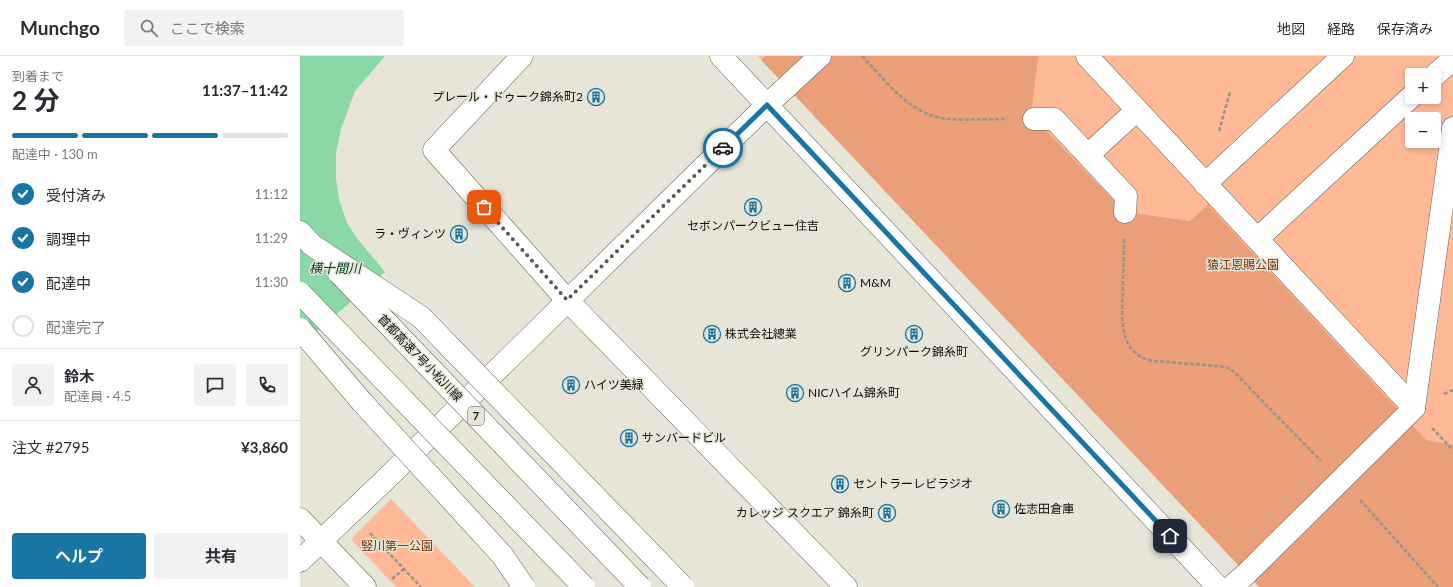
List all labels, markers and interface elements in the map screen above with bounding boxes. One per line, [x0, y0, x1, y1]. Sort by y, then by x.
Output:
search box [124, 10, 404, 46]
text: Munchgo [20, 16, 100, 39]
icon: search [138, 17, 160, 39]
text: ここで検索 [170, 19, 245, 37]
text: 地図 [1277, 20, 1305, 37]
text: 経路 [1327, 20, 1355, 37]
text: 保存済み [1377, 20, 1433, 37]
text: 到着まで [12, 68, 64, 84]
map controls [1405, 68, 1441, 148]
button: + [1405, 68, 1441, 104]
text: 11:37–11:42 [202, 81, 288, 99]
text: 2 分 [12, 84, 59, 116]
building icon: プレール・ドゥーク錦糸町2 [586, 87, 606, 107]
place label: プレール・ドゥーク錦糸町2 [432, 89, 583, 104]
button: − [1405, 112, 1441, 148]
courier [703, 128, 743, 168]
icon: car [712, 137, 734, 159]
text: 配達中 · 130 m [12, 146, 98, 162]
icon: check [12, 183, 34, 205]
text: 受付済み [46, 186, 106, 204]
text: 11:12 [255, 186, 288, 202]
pin [467, 190, 501, 224]
icon: bag [473, 196, 495, 218]
building icon: セボンパークビュー住吉 [743, 197, 763, 217]
place label: セボンパークビュー住吉 [687, 218, 819, 233]
building icon: ラ・ヴィンツ [449, 224, 469, 244]
place label: ラ・ヴィンツ [374, 226, 446, 241]
icon: check [12, 227, 34, 249]
text: 調理中 [46, 230, 91, 248]
text: 11:29 [255, 230, 288, 246]
park label: 猿江恩賜公園 [1207, 257, 1279, 272]
water label: 横十間川 [309, 260, 363, 276]
icon: check [12, 271, 34, 293]
building icon: M&M [837, 273, 857, 293]
text: 配達中 [46, 274, 91, 292]
text: 11:30 [255, 274, 288, 290]
place label: M&M [860, 275, 891, 290]
street label: 首都高速7号小松川線 [375, 311, 466, 404]
text: 配達完了 [46, 318, 106, 336]
building icon: 株式会社總業 [702, 324, 722, 344]
building icon: グリンパーク錦糸町 [904, 324, 924, 344]
place label: 株式会社總業 [725, 326, 797, 341]
place label: グリンパーク錦糸町 [860, 344, 968, 359]
button: person [12, 364, 54, 406]
button: chat [194, 364, 236, 406]
button: phone [246, 364, 288, 406]
text: 鈴木 [64, 367, 94, 385]
building icon: ハイツ美緑 [561, 375, 581, 395]
place label: ハイツ美緑 [584, 377, 644, 392]
building icon: NICハイム錦糸町 [785, 383, 805, 403]
place label: NICハイム錦糸町 [808, 385, 900, 400]
text: 配達員 · 4.5 [64, 388, 131, 404]
road number: 7 [468, 407, 484, 425]
building icon: サンバードビル [619, 428, 639, 448]
place label: サンバードビル [642, 430, 726, 445]
text: 注文 #2795 [12, 438, 89, 456]
text: ¥3,860 [241, 438, 288, 456]
building icon: セントラーレビラジオ [830, 474, 850, 494]
place label: セントラーレビラジオ [853, 476, 973, 491]
building icon: 佐志田倉庫 [991, 499, 1011, 519]
place label: 佐志田倉庫 [1014, 501, 1074, 516]
building icon: カレッジ スクエア 錦糸町 [877, 503, 897, 523]
place label: カレッジ スクエア 錦糸町 [736, 505, 874, 520]
pin [1153, 519, 1187, 553]
icon: home [1159, 525, 1181, 547]
button: ヘルプ [12, 533, 146, 579]
button: 共有 [154, 533, 288, 579]
park label: 竪川第一公園 [361, 538, 433, 553]

